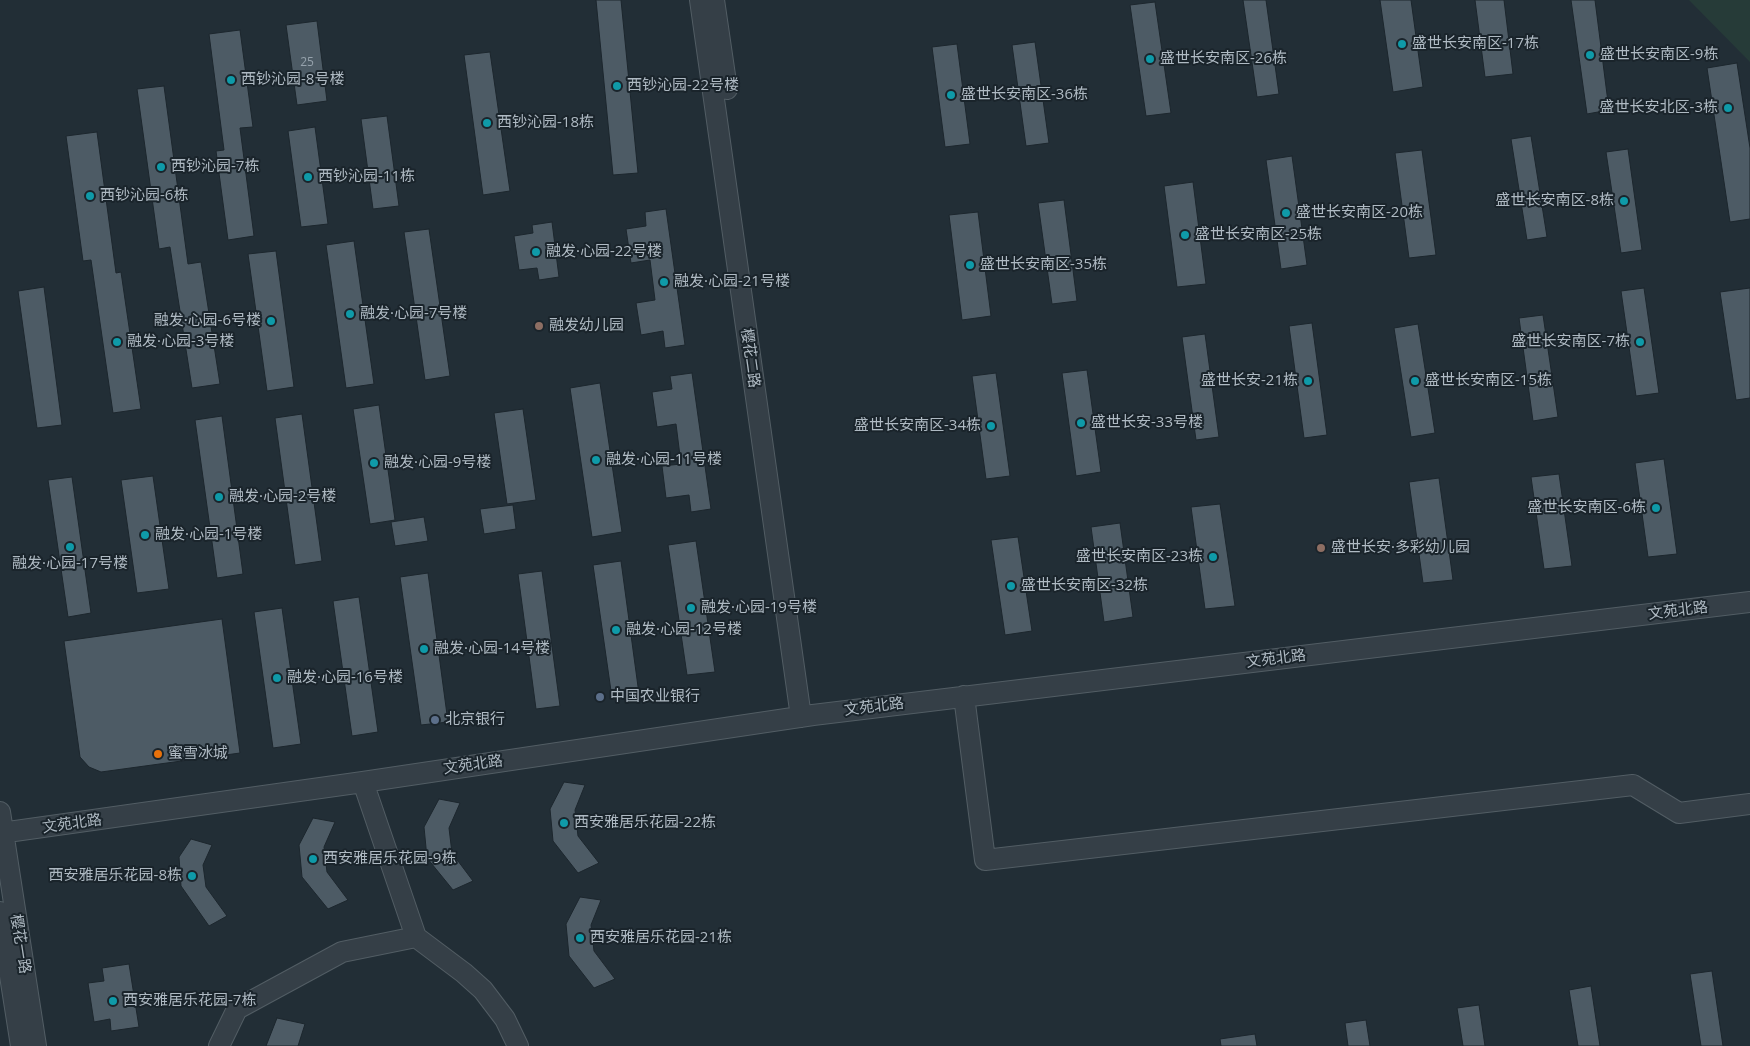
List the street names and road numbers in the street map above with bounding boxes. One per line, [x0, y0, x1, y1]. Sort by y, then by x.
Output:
street label: 樱花二路 [737, 327, 763, 389]
street label: 文苑北路 [1647, 598, 1709, 624]
street label: 文苑北路 [1245, 646, 1307, 672]
street label: 文苑北路 [843, 694, 905, 720]
street label: 文苑北路 [442, 752, 504, 778]
street label: 文苑北路 [41, 811, 103, 837]
street label: 樱花一路 [6, 913, 34, 975]

